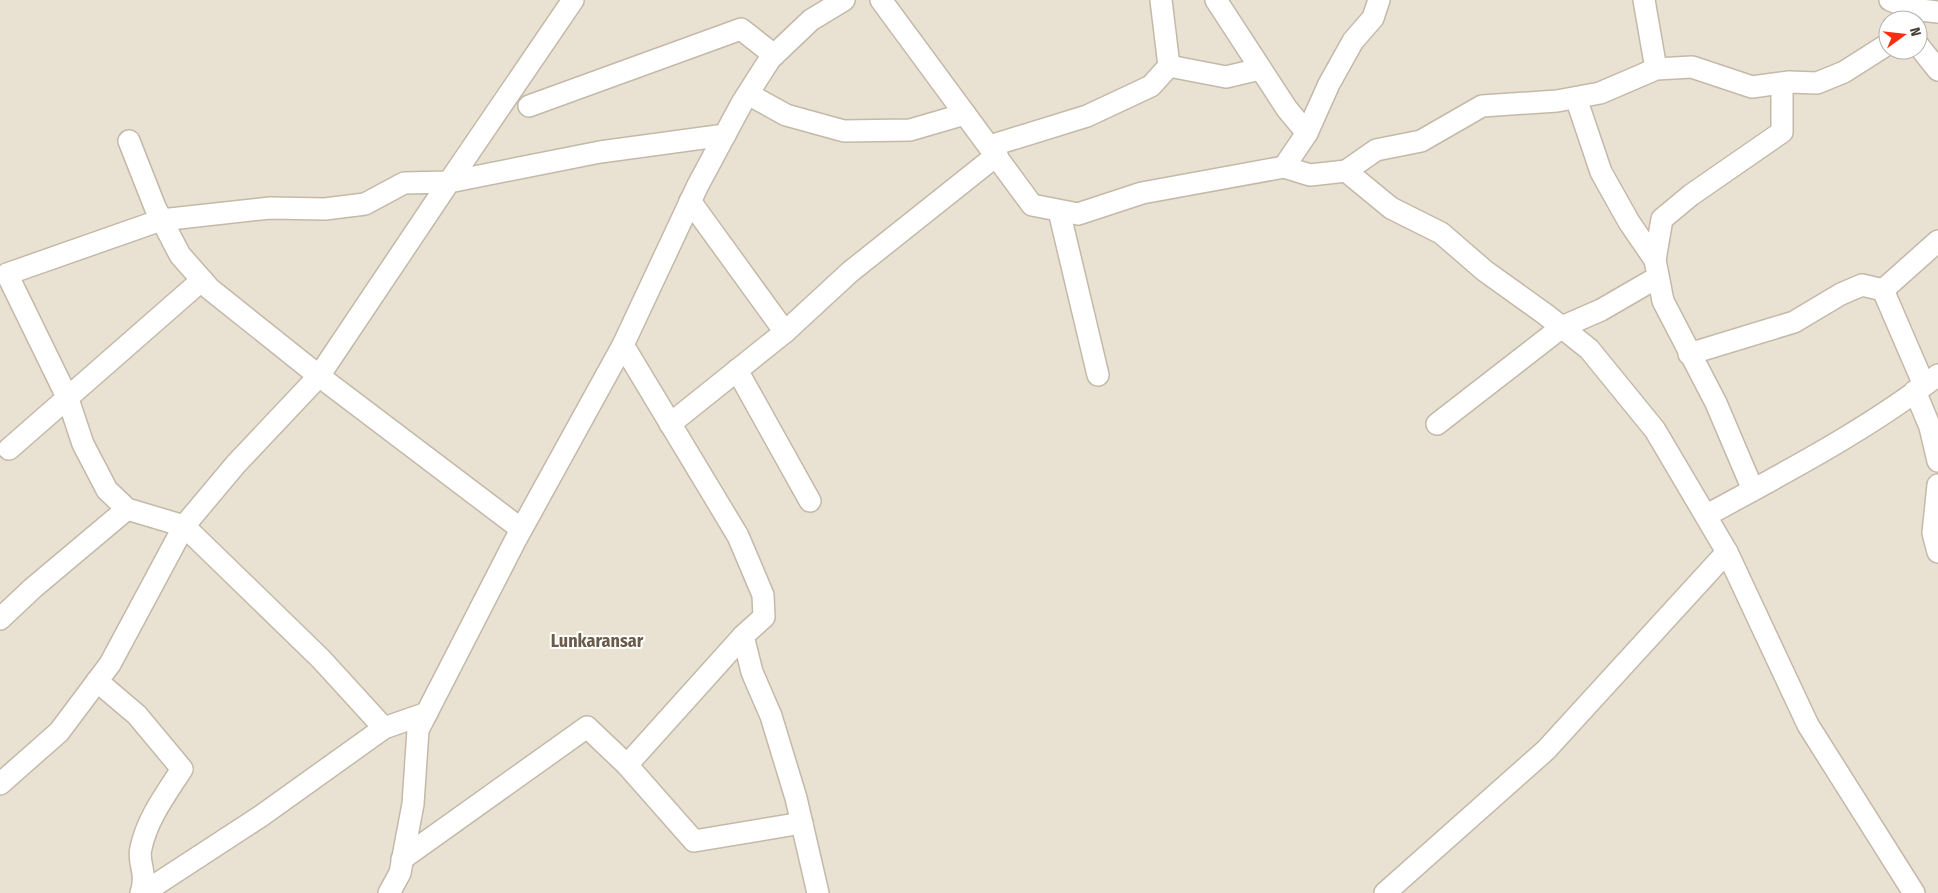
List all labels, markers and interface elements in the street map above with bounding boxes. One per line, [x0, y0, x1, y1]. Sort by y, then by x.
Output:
north arrow [1878, 10, 1928, 60]
text: N [1906, 26, 1924, 38]
district label: Lunkaransar [551, 630, 644, 652]

